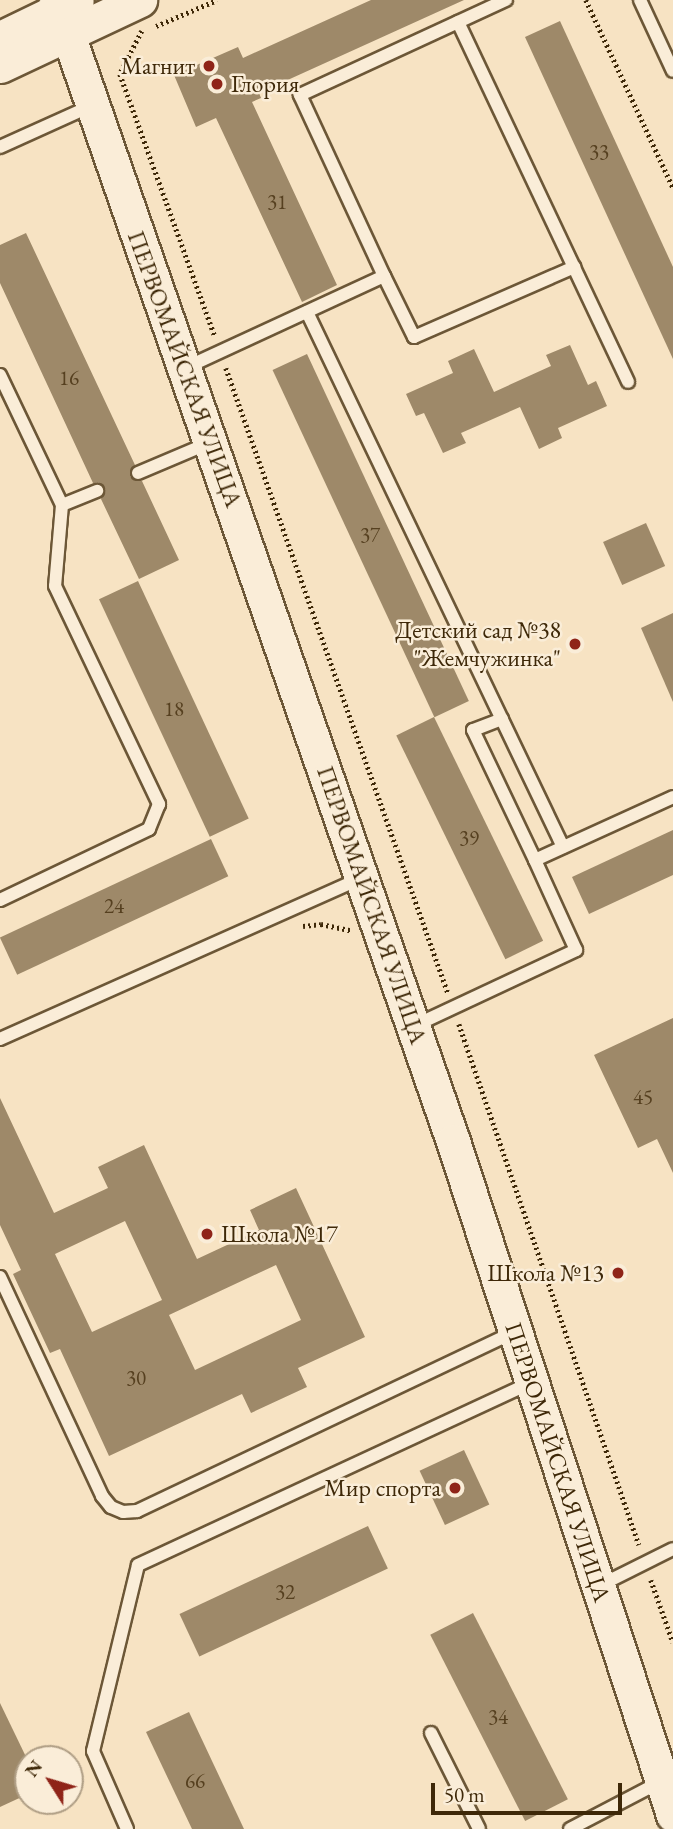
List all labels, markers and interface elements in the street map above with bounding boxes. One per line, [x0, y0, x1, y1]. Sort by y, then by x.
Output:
place label: Магнит [121, 52, 195, 80]
marker: Магнит [201, 58, 217, 74]
place label: Глория [231, 70, 299, 98]
marker: Глория [209, 76, 225, 92]
house number: 33 [589, 139, 609, 165]
house number: 31 [267, 189, 287, 215]
street label: ПЕРВОМАЙСКАЯ УЛИЦА [122, 227, 248, 511]
house number: 16 [59, 365, 79, 391]
house number: 37 [360, 522, 380, 548]
place label: Детский сад №38 "Жемчужинка" [395, 616, 561, 672]
marker: Детский сад №38 "Жемчужинка" [567, 636, 583, 652]
house number: 18 [164, 696, 184, 722]
street label: ПЕРВОМАЙСКАЯ УЛИЦА [311, 762, 433, 1048]
house number: 39 [459, 825, 479, 851]
house number: 24 [104, 893, 124, 919]
house number: 45 [633, 1084, 653, 1110]
place label: Школа №17 [221, 1220, 338, 1248]
marker: Школа №17 [199, 1226, 215, 1242]
place label: Школа №13 [487, 1259, 604, 1287]
marker: Школа №13 [610, 1265, 626, 1281]
street label: ПЕРВОМАЙСКАЯ УЛИЦА [499, 1319, 617, 1605]
house number: 30 [126, 1365, 146, 1391]
place label: Мир спорта [324, 1474, 441, 1502]
marker: Мир спорта [447, 1480, 463, 1496]
house number: 32 [275, 1579, 295, 1605]
house number: 34 [488, 1704, 508, 1730]
north arrow [14, 1745, 84, 1815]
text: N [19, 1755, 48, 1782]
house number: 66 [185, 1768, 205, 1794]
scale bar [435, 1770, 626, 1814]
text: 50 m [444, 1781, 485, 1808]

